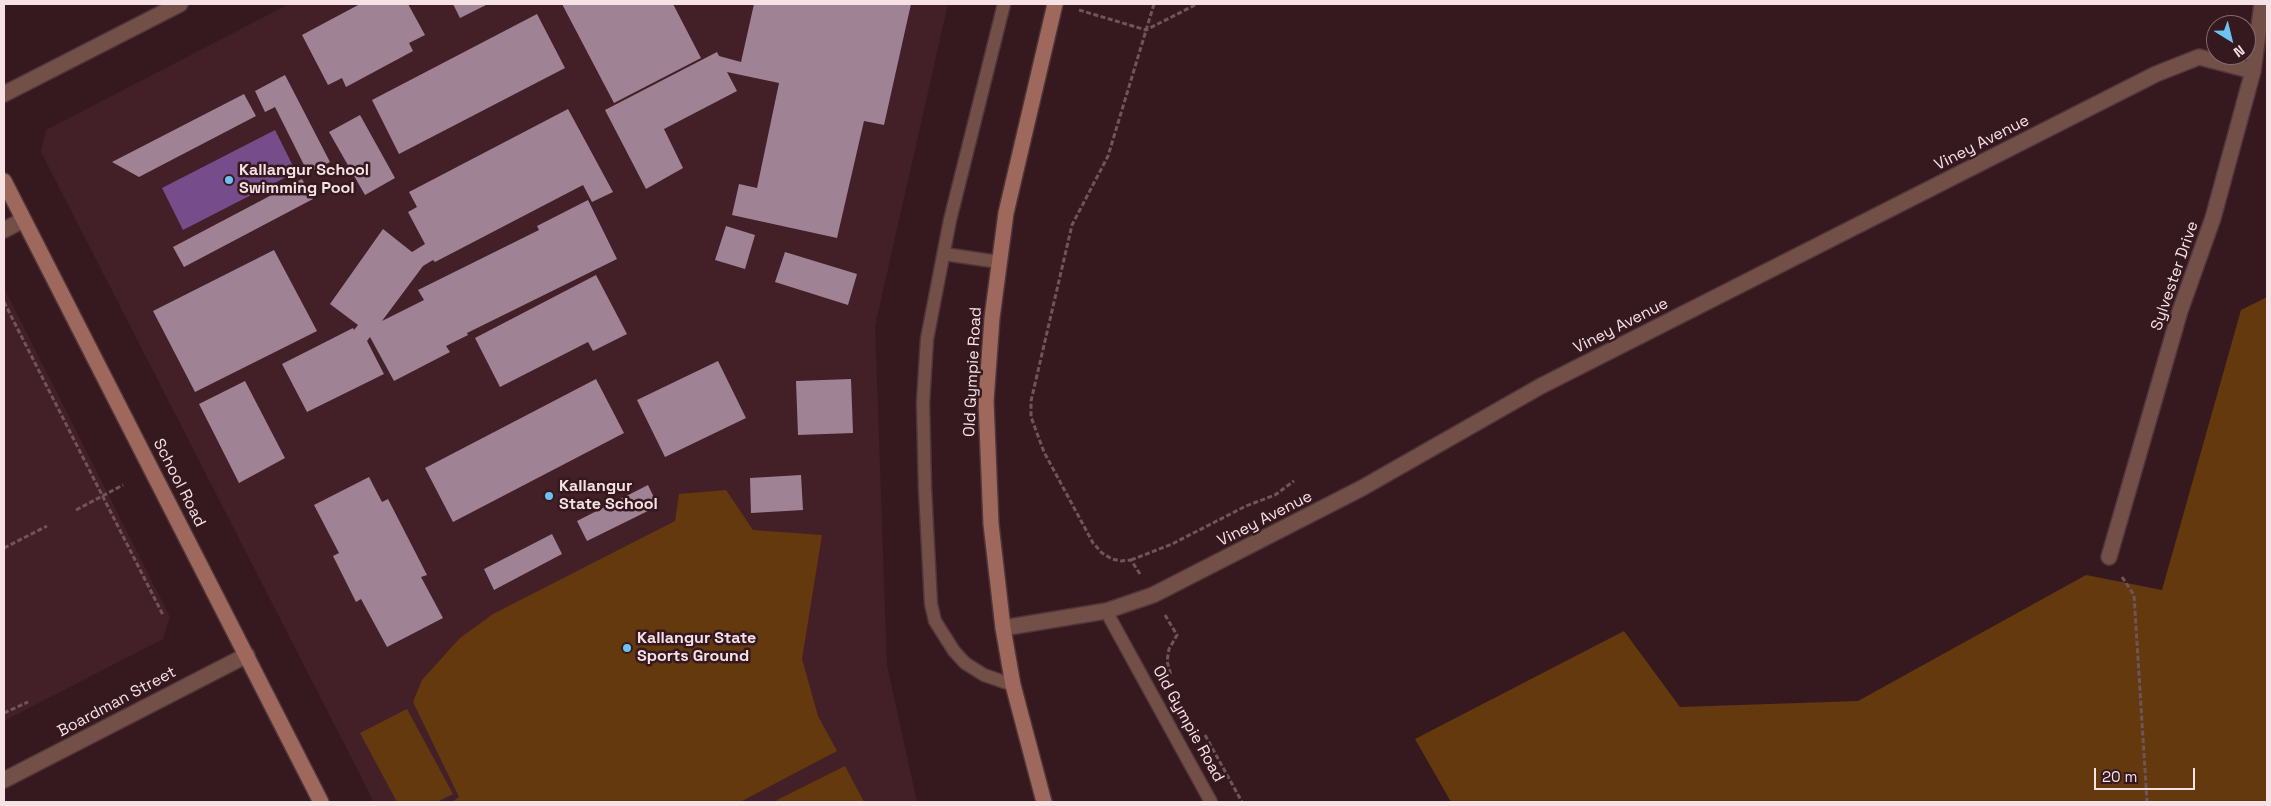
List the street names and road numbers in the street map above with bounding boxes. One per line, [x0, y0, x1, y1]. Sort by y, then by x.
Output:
street label: Viney Avenue [1932, 111, 2032, 175]
street label: Sylvester Drive [2147, 219, 2203, 333]
street label: Viney Avenue [1571, 294, 1671, 358]
street label: Old Gympie Road [960, 306, 986, 438]
street label: School Road [149, 436, 209, 530]
street label: Viney Avenue [1215, 487, 1315, 551]
street label: Old Gympie Road [1148, 662, 1228, 786]
street label: Boardman Street [54, 663, 180, 741]

